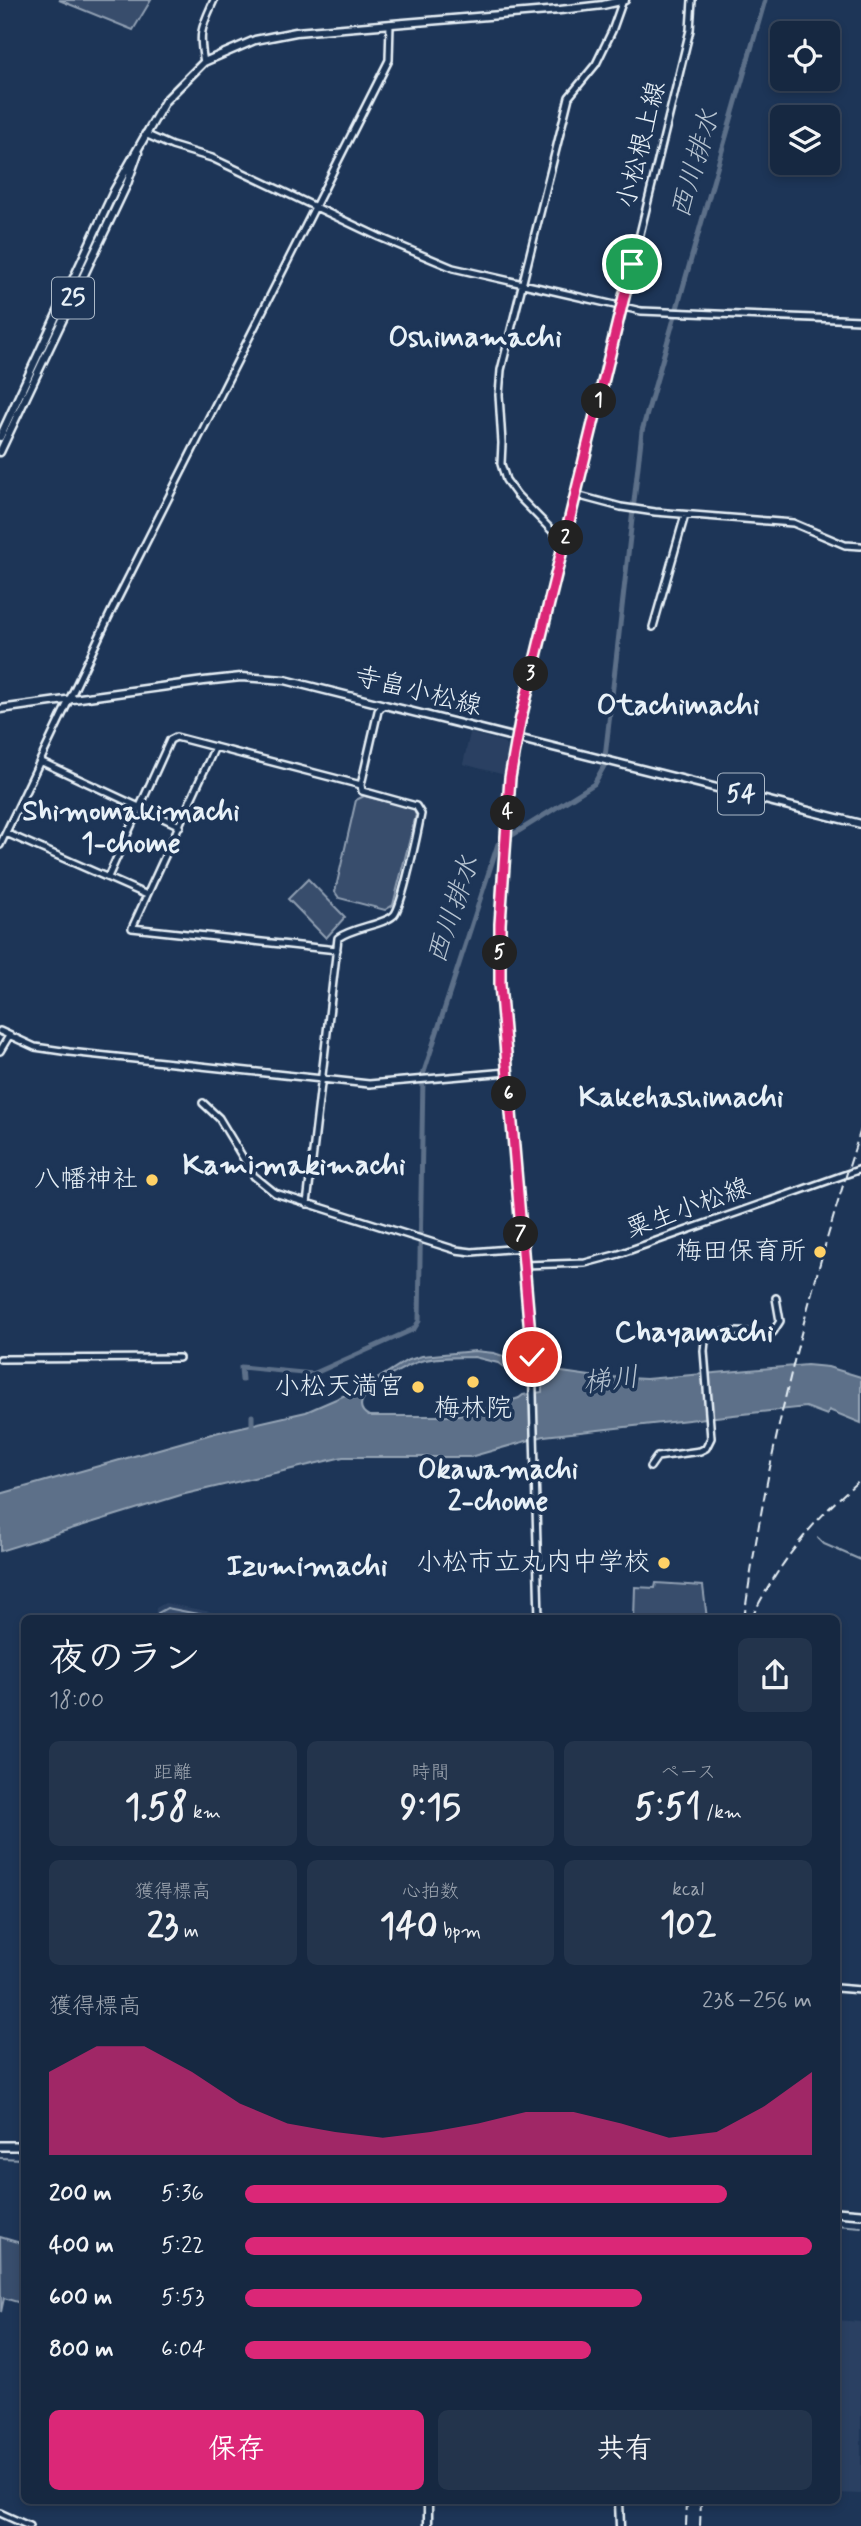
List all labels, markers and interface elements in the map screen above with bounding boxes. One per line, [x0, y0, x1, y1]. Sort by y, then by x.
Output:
map controls [770, 21, 840, 175]
button: locate [770, 21, 840, 91]
street label: 小松根上線 [610, 78, 674, 212]
water label: 西川排水 [663, 105, 729, 223]
button: layers [770, 105, 840, 175]
pin [602, 234, 662, 294]
icon: arrive [613, 245, 651, 283]
road number: 25 [52, 278, 94, 318]
district label: Oshimamachi [388, 318, 562, 357]
pin: 1 [582, 384, 616, 418]
text: 1 [594, 388, 603, 413]
pin: 2 [548, 520, 584, 556]
text: 2 [561, 525, 570, 550]
pin: 3 [514, 656, 548, 692]
street label: 寺畠小松線 [351, 660, 485, 724]
text: 3 [526, 661, 535, 686]
district label: Otachimachi [597, 686, 760, 725]
road number: 54 [718, 774, 764, 814]
district label: Shimomakimachi 1-chome [22, 794, 240, 863]
pin: 4 [490, 796, 526, 830]
text: 4 [502, 800, 513, 825]
water label: 西川排水 [419, 851, 489, 969]
pin: 5 [482, 936, 518, 970]
text: 5 [494, 940, 505, 965]
pin: 6 [491, 1076, 526, 1112]
district label: Kakehashimachi [578, 1078, 784, 1117]
text: 6 [504, 1081, 513, 1106]
district label: Kamimakimachi [182, 1146, 406, 1185]
place label: 八幡神社 [34, 1163, 138, 1197]
street label: 粟生小松線 [621, 1171, 755, 1247]
marker: 八幡神社 [144, 1172, 160, 1188]
pin: 7 [504, 1216, 538, 1252]
text: 7 [515, 1221, 526, 1246]
place label: 梅田保育所 [676, 1235, 806, 1269]
marker: 梅田保育所 [812, 1244, 828, 1260]
district label: Chayamachi [614, 1313, 774, 1352]
pin [502, 1327, 562, 1387]
icon: check [513, 1338, 551, 1376]
water label: 梯川 [581, 1359, 641, 1403]
place label: 小松天満宮 [274, 1370, 404, 1404]
marker: 梅林院 [465, 1374, 481, 1390]
marker: 小松天満宮 [410, 1379, 426, 1395]
place label: 梅林院 [434, 1392, 512, 1426]
district label: Okawamachi 2-chome [418, 1452, 578, 1521]
place label: 小松市立丸内中学校 [416, 1546, 650, 1580]
district label: Izumimachi [226, 1547, 388, 1586]
marker: 小松市立丸内中学校 [656, 1555, 672, 1571]
text: 夜のラン [49, 1635, 201, 1684]
button: share [738, 1638, 812, 1712]
text: 18:00 [49, 1686, 104, 1716]
text: 距離 [154, 1760, 192, 1785]
text: 時間 [411, 1760, 450, 1785]
text: ペース [660, 1760, 716, 1785]
text: 1.58 [125, 1785, 188, 1831]
text: 9:15 [400, 1785, 461, 1831]
text: 5:51 [634, 1785, 701, 1831]
text: km [188, 1800, 221, 1825]
text: /km [701, 1800, 742, 1825]
text: kcal [672, 1877, 704, 1902]
text: 獲得標高 [135, 1879, 211, 1904]
text: 心拍数 [402, 1879, 459, 1904]
text: 102 [660, 1902, 716, 1948]
text: 23 [147, 1904, 179, 1950]
text: 140 [380, 1904, 438, 1950]
text: m [179, 1919, 199, 1944]
text: bpm [438, 1919, 481, 1944]
text: 238–256 m [702, 1986, 812, 2016]
text: 獲得標高 [49, 1992, 141, 2022]
text: 200 m [49, 2179, 112, 2209]
text: 5:36 [161, 2179, 204, 2209]
text: 400 m [49, 2231, 114, 2261]
text: 5:22 [161, 2231, 204, 2261]
text: 600 m [49, 2283, 112, 2313]
text: 5:53 [161, 2283, 204, 2313]
text: 800 m [49, 2335, 113, 2365]
text: 6:04 [161, 2335, 206, 2365]
button: 保存 [49, 2410, 424, 2490]
button: 共有 [438, 2410, 812, 2490]

